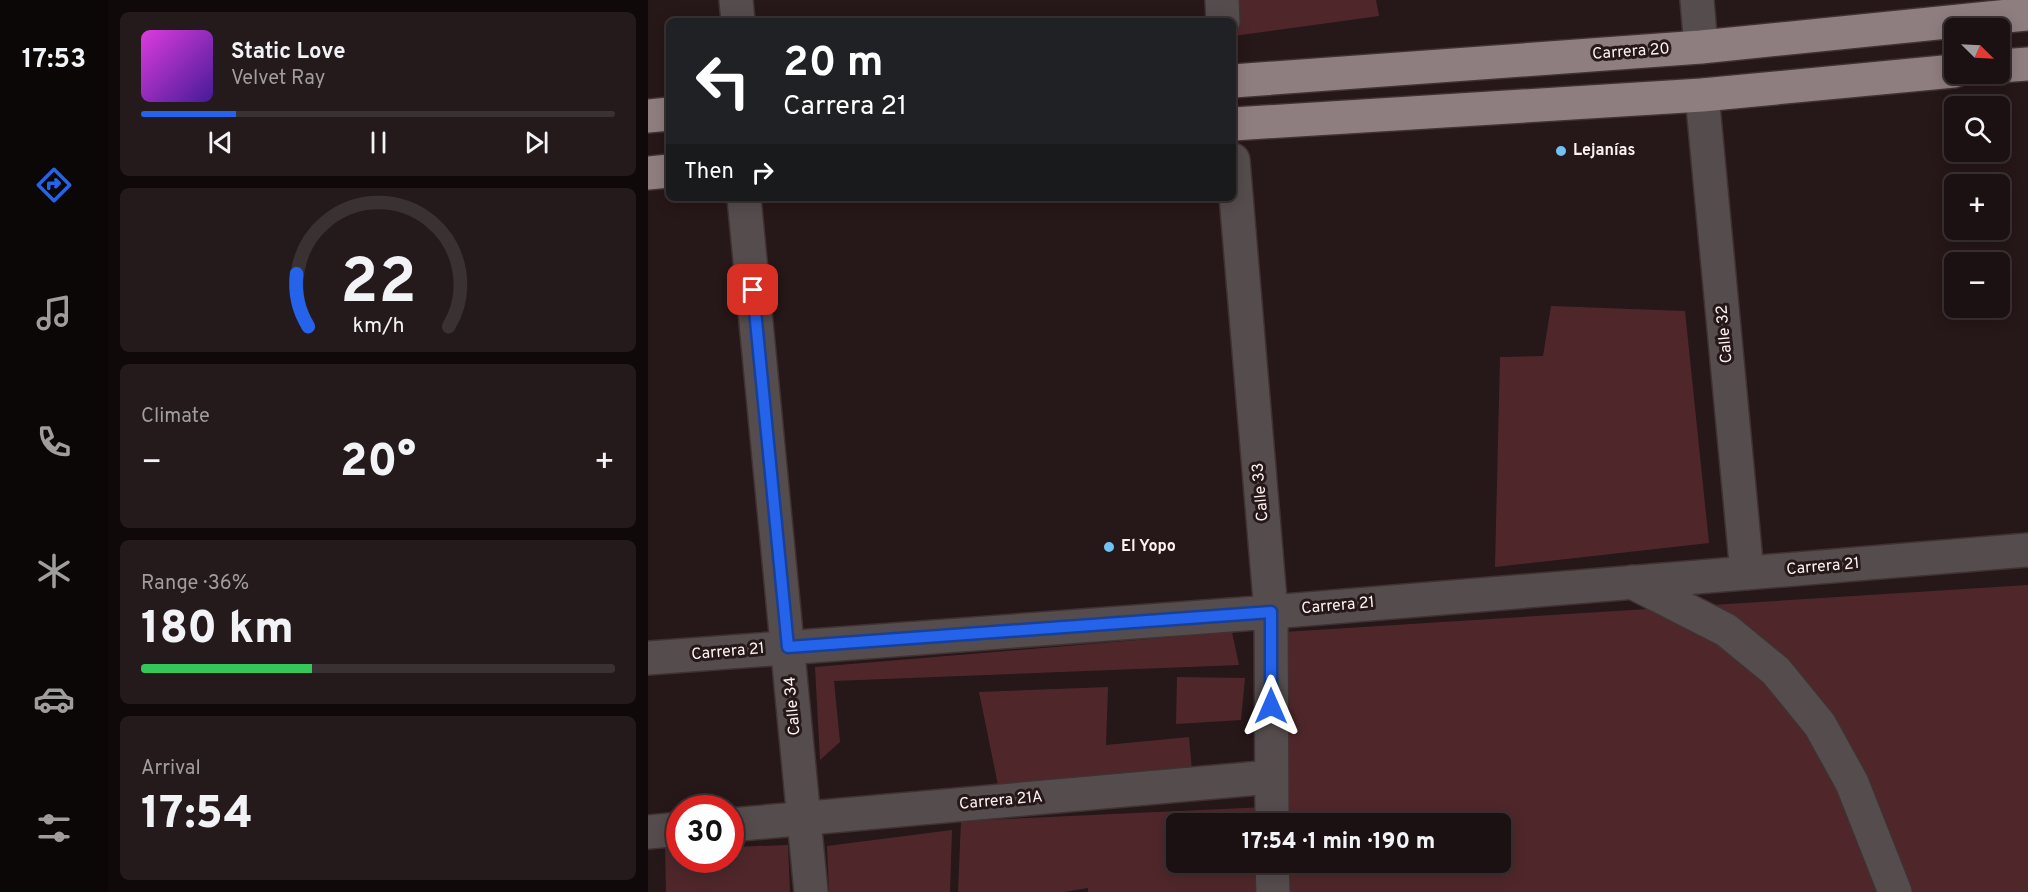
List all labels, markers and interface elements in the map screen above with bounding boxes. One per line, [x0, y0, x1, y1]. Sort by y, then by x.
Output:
north arrow [1944, 18, 2010, 84]
map controls [1944, 18, 2010, 318]
text: 20 m [783, 38, 884, 91]
text: Static Love [231, 39, 345, 66]
street label: Carrera 20 [1591, 39, 1671, 65]
icon: left [684, 42, 762, 120]
text: 17:53 [22, 43, 86, 77]
text: Velvet Ray [231, 66, 325, 92]
text: Carrera 21 [783, 90, 907, 124]
button: search [1944, 96, 2010, 162]
icon: previous [204, 126, 237, 159]
icon: pause [362, 126, 395, 159]
icon: next [520, 126, 553, 159]
place label: Lejanías [1573, 141, 1635, 161]
marker: Lejanías [1554, 144, 1568, 158]
icon: right [746, 156, 779, 189]
text: Then [684, 159, 734, 186]
icon: directions [33, 164, 75, 206]
button: + [1944, 174, 2010, 240]
text: 22 [340, 246, 416, 325]
button: − [1944, 252, 2010, 318]
pin [727, 264, 778, 315]
icon: arrive [736, 273, 769, 306]
icon: music [33, 292, 75, 334]
street label: Calle 32 [1712, 304, 1738, 364]
text: km/h [352, 313, 404, 340]
text: Climate [141, 404, 210, 430]
icon: phone [33, 421, 75, 463]
text: 20° [340, 435, 416, 492]
text: − [141, 443, 162, 485]
text: + [594, 443, 615, 485]
street label: Calle 33 [1248, 462, 1274, 522]
place label: El Yopo [1121, 537, 1176, 557]
marker: El Yopo [1102, 540, 1116, 554]
icon: climate [33, 550, 75, 592]
street label: Carrera 21 [1785, 554, 1861, 580]
text: Range · 36% [141, 571, 249, 597]
street label: Carrera 21 [1300, 593, 1376, 619]
text: 180 km [141, 602, 294, 659]
street label: Carrera 21 [690, 639, 766, 665]
position arrow [1239, 674, 1303, 738]
street label: Calle 34 [780, 676, 806, 736]
icon: car [33, 678, 75, 720]
text: Arrival [141, 756, 201, 782]
text: 17:54 [141, 787, 253, 844]
street label: Carrera 21A [958, 787, 1044, 815]
speed limit sign: 30 [666, 795, 744, 873]
icon: filters [33, 807, 75, 849]
text: 17:54 · 1 min · 190 m [1242, 829, 1435, 856]

